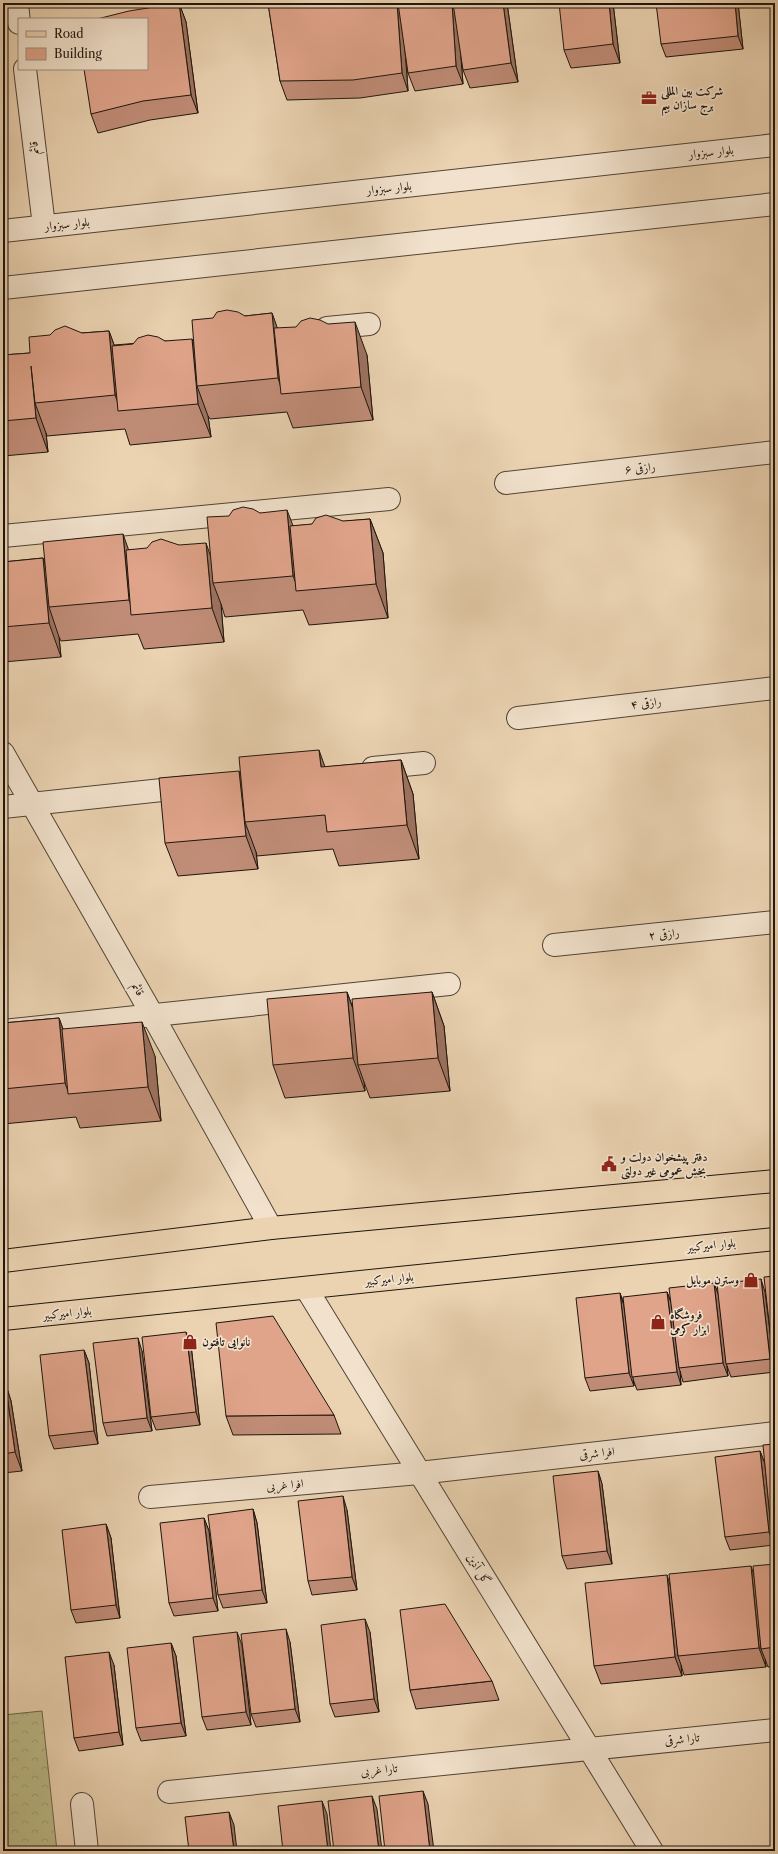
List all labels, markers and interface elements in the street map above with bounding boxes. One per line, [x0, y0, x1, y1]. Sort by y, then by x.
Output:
legend [18, 18, 148, 70]
text: Road [54, 26, 84, 41]
text: Building [54, 46, 102, 61]
place label: شرکت بین المللی برج سازان بیم [660, 83, 723, 117]
office icon: شرکت بین المللی برج سازان بیم [640, 89, 658, 107]
street label: قائم [25, 140, 46, 156]
street label: بلوار سبزوار [687, 142, 734, 162]
street label: بلوار سبزوار [365, 178, 412, 198]
street label: بلوار سبزوار [43, 214, 90, 234]
street label: رازقی ۶ [624, 458, 656, 477]
street label: رازقی ۴ [630, 693, 662, 712]
street label: رازقی ۲ [648, 924, 680, 943]
street label: قائم [125, 979, 148, 1000]
place label: دفتر پیشخوان دولت و بخش عمومی غیر دولتی [619, 1149, 708, 1180]
public building icon: دفتر پیشخوان دولت و بخش عمومی غیر دولتی [600, 1155, 618, 1173]
street label: بلوار امیرکبیر [684, 1234, 736, 1255]
street label: بلوار امیرکبیر [362, 1268, 414, 1289]
shop icon: وسترن موبایل [742, 1271, 760, 1289]
place label: وسترن موبایل [686, 1272, 739, 1288]
street label: بلوار امیرکبیر [40, 1302, 92, 1323]
place label: فروشگاه ابزار کرمی [669, 1307, 710, 1337]
shop icon: فروشگاه ابزار کرمی [649, 1313, 667, 1331]
shop icon: نانوایی تافتون [181, 1333, 199, 1351]
place label: نانوایی تافتون [202, 1334, 250, 1350]
street label: افرا شرقی [579, 1443, 616, 1463]
street label: افرا غربی [266, 1475, 305, 1496]
street label: گل آذین [462, 1550, 495, 1588]
street label: تارا شرقی [664, 1729, 701, 1749]
street label: تارا غربی [360, 1760, 399, 1781]

